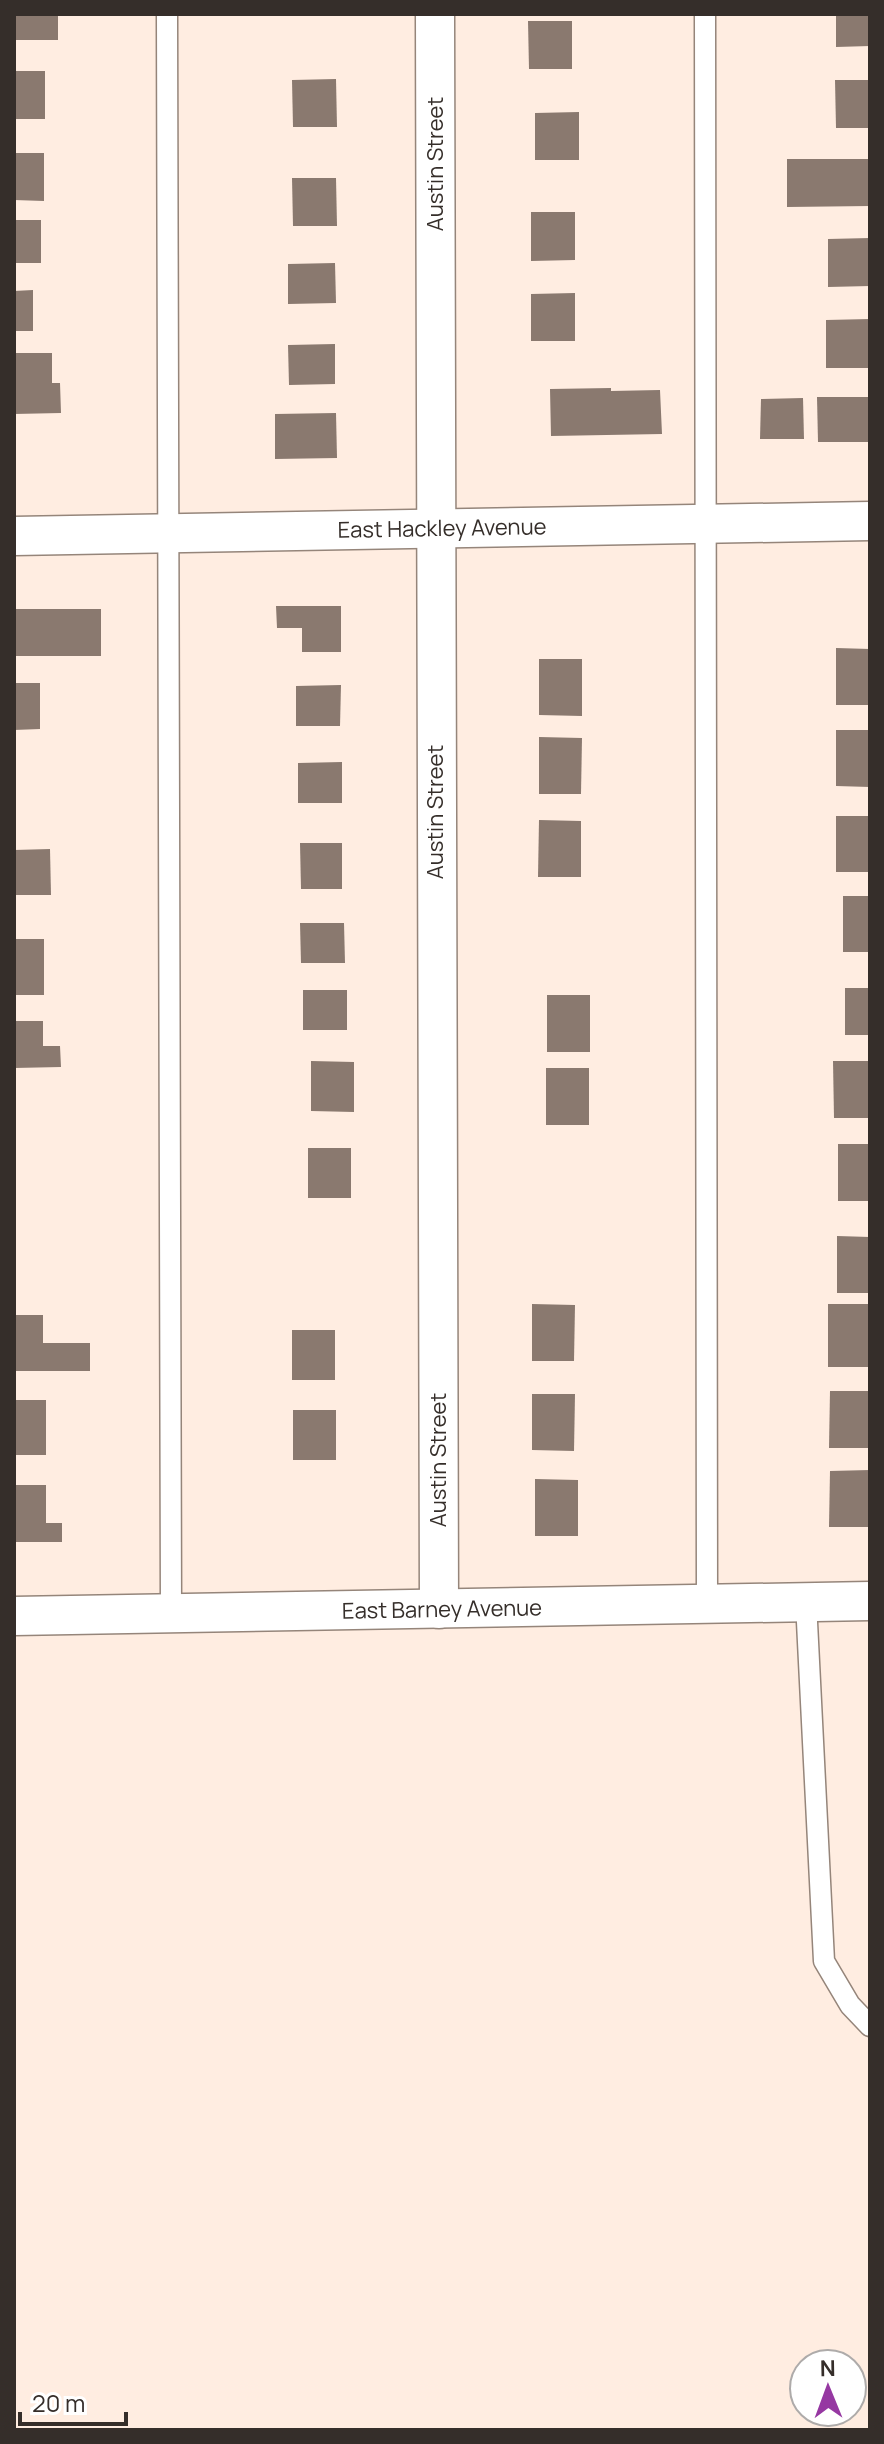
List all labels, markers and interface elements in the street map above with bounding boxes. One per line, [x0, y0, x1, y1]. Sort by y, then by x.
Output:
street label: Austin Street [420, 97, 450, 231]
street label: East Hackley Avenue [337, 511, 547, 545]
street label: Austin Street [420, 745, 450, 879]
street label: Austin Street [423, 1393, 453, 1527]
street label: East Barney Avenue [342, 1592, 542, 1626]
north arrow [788, 2348, 868, 2428]
text: N [819, 2353, 836, 2383]
scale bar [20, 2376, 126, 2426]
text: 20 m [32, 2386, 85, 2419]

